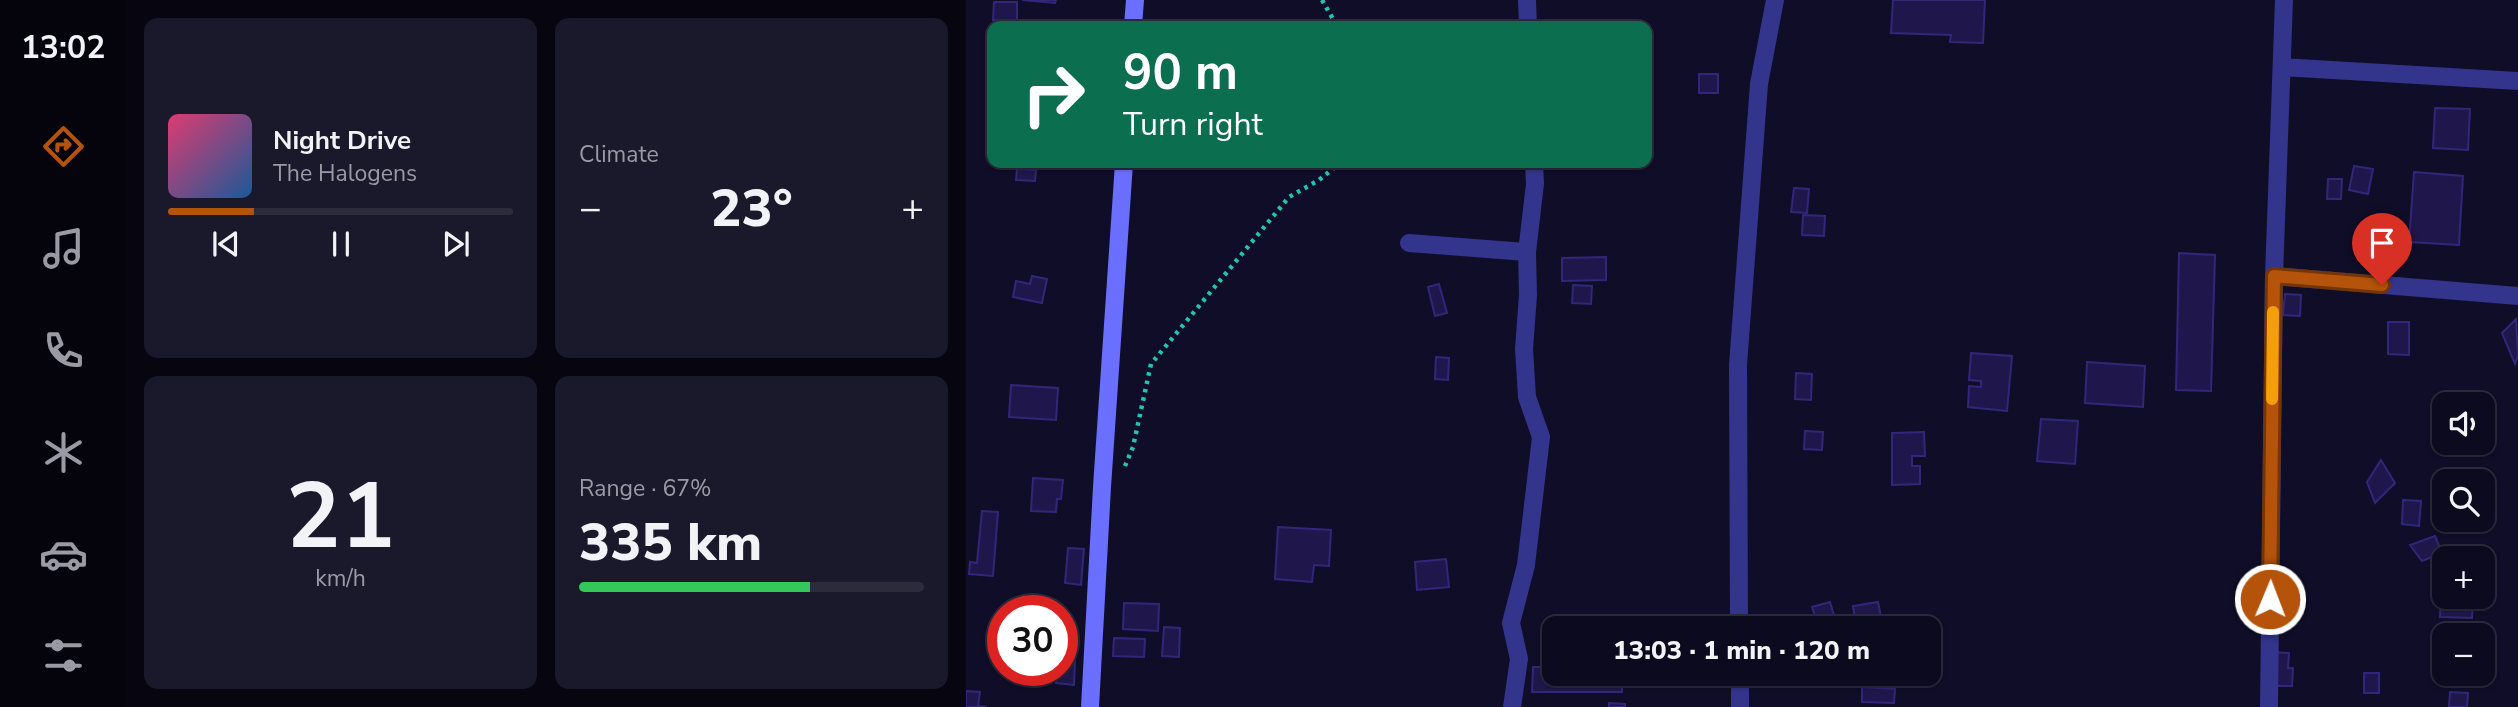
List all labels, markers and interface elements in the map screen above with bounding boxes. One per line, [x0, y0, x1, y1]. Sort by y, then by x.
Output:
text: 13:02 [21, 26, 105, 69]
text: 90 m [1123, 39, 1238, 106]
icon: right [1008, 49, 1099, 140]
text: Turn right [1123, 103, 1263, 146]
icon: directions [39, 122, 88, 171]
text: Night Drive [273, 123, 411, 158]
text: Climate [579, 139, 659, 170]
text: The Halogens [273, 158, 417, 189]
text: 23° [710, 173, 793, 244]
text: − [579, 183, 602, 234]
text: + [901, 183, 924, 234]
pin [2352, 213, 2412, 285]
icon: music [39, 224, 88, 273]
icon: arrive [2363, 224, 2401, 262]
icon: previous [207, 225, 245, 263]
icon: pause [322, 225, 360, 263]
icon: next [437, 225, 475, 263]
icon: phone [39, 326, 88, 375]
map controls [2432, 392, 2495, 686]
button: sound [2432, 392, 2495, 455]
icon: climate [39, 428, 88, 477]
text: 21 [286, 455, 395, 579]
button: search [2432, 469, 2495, 532]
text: Range · 67% [579, 473, 711, 504]
text: 335 km [579, 507, 762, 578]
icon: car [39, 530, 88, 579]
button: + [2432, 546, 2495, 609]
position arrow [2233, 562, 2307, 636]
text: km/h [315, 563, 366, 594]
speed limit sign: 30 [987, 595, 1078, 686]
button: − [2432, 623, 2495, 686]
icon: filters [39, 631, 88, 680]
text: 13:03 · 1 min · 120 m [1613, 633, 1870, 668]

